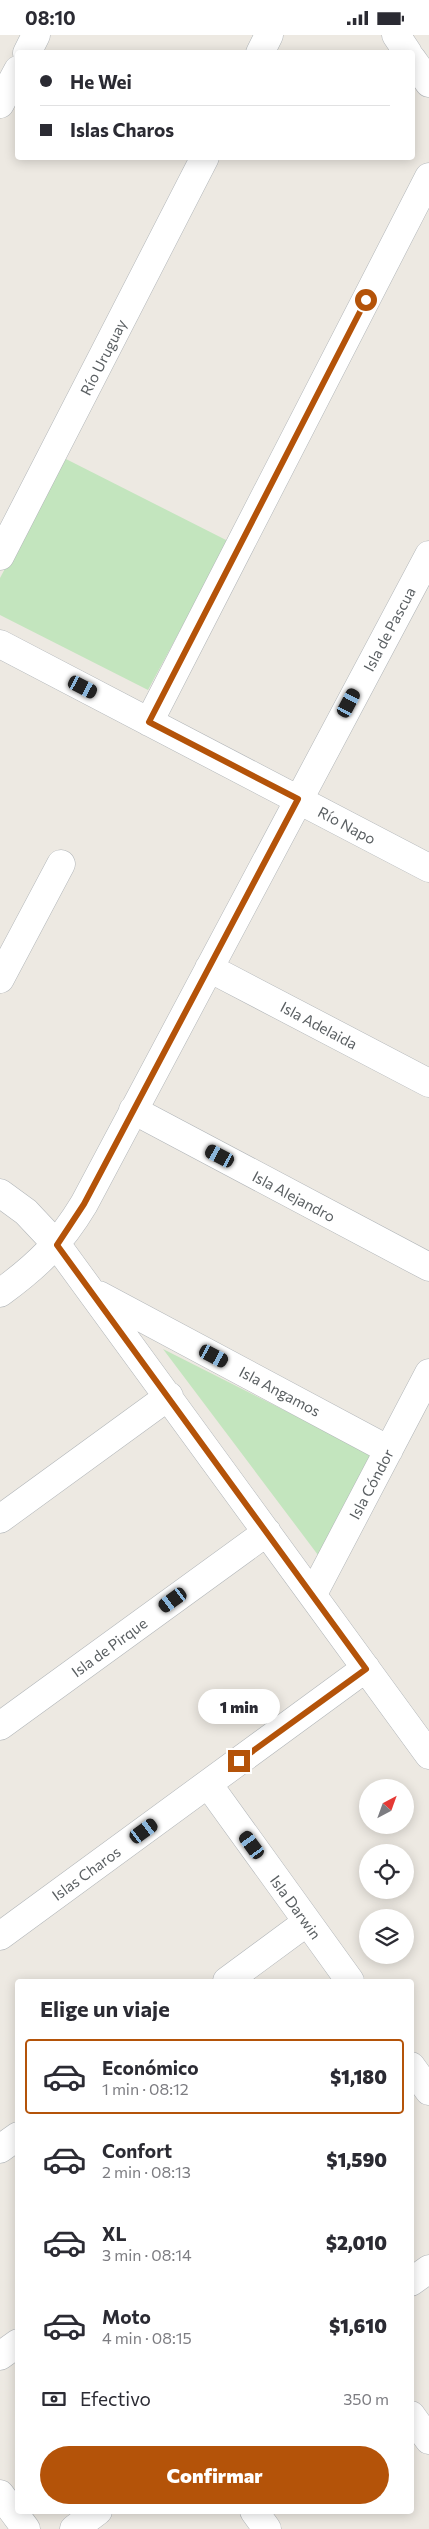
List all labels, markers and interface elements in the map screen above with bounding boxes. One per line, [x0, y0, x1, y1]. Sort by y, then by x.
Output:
text: 08:10 [25, 6, 76, 29]
text: He Wei [70, 70, 132, 93]
text: Islas Charos [70, 118, 174, 141]
route start [355, 289, 377, 311]
street label: Río Uruguay [76, 316, 130, 398]
street label: Isla de Pascua [359, 584, 419, 674]
car [66, 674, 99, 700]
car [335, 686, 362, 720]
street label: Río Napo [315, 802, 379, 848]
street label: Isla Adelaida [278, 997, 360, 1053]
car [203, 1142, 236, 1170]
street label: Isla Alejandro [249, 1167, 339, 1225]
car [197, 1342, 230, 1370]
street label: Isla Angamos [236, 1362, 324, 1420]
street label: Isla Cóndor [345, 1446, 397, 1522]
car [156, 1585, 189, 1615]
street label: Isla de Pirque [68, 1613, 150, 1680]
callout: 1 min [198, 1689, 280, 1723]
text: 1 min [220, 1697, 258, 1716]
route end [228, 1750, 250, 1772]
north arrow [359, 1779, 414, 1834]
map controls [359, 1779, 414, 1964]
car [127, 1816, 160, 1846]
car [237, 1828, 266, 1862]
street label: Islas Charos [48, 1842, 124, 1904]
button: locate [359, 1844, 414, 1899]
street label: Isla Darwin [267, 1871, 325, 1943]
button: layers [359, 1909, 414, 1964]
text: Elige un viaje [40, 1995, 170, 2022]
icon: car [42, 2054, 87, 2099]
text: Económico [102, 2056, 199, 2079]
text: $1,180 [330, 2065, 387, 2088]
text: 1 min · 08:12 [102, 2079, 189, 2098]
icon: car [42, 2137, 87, 2182]
text: Confort [102, 2139, 172, 2162]
text: $1,590 [326, 2148, 387, 2171]
text: 2 min · 08:13 [102, 2162, 191, 2181]
icon: car [42, 2220, 87, 2265]
text: XL [102, 2222, 127, 2245]
text: $2,010 [326, 2231, 387, 2254]
text: 3 min · 08:14 [102, 2245, 192, 2264]
icon: car [42, 2303, 87, 2348]
text: Moto [102, 2305, 151, 2328]
text: $1,610 [329, 2314, 387, 2337]
text: 4 min · 08:15 [102, 2328, 192, 2347]
icon: cash [40, 2385, 68, 2413]
text: Efectivo [80, 2387, 151, 2410]
text: 350 m [343, 2389, 389, 2408]
button: Confirmar [40, 2446, 389, 2504]

